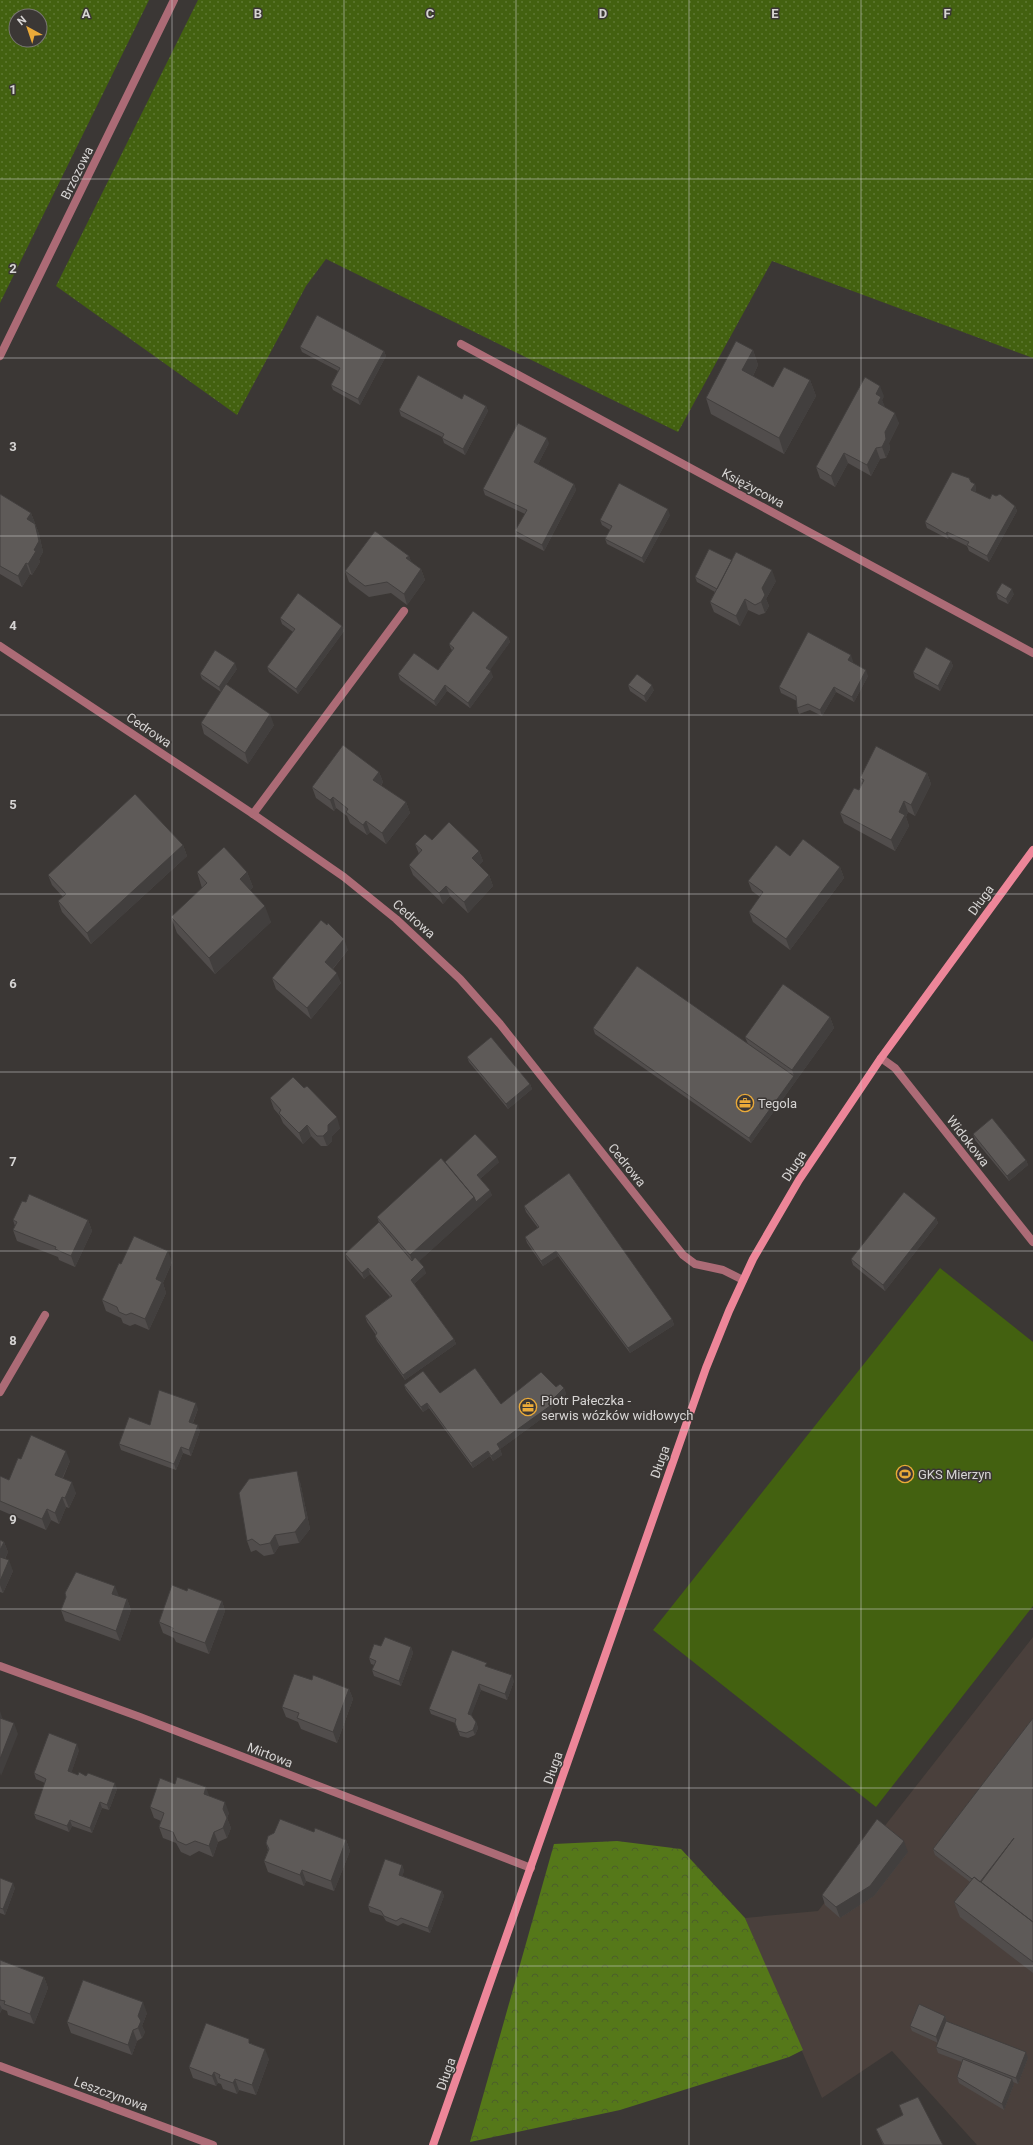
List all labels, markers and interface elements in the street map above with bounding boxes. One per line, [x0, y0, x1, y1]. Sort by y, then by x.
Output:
text: A [82, 6, 91, 21]
text: B [254, 6, 262, 21]
text: C [426, 6, 435, 21]
text: D [599, 6, 607, 21]
text: E [771, 6, 779, 21]
text: F [943, 6, 951, 21]
north arrow [8, 8, 48, 48]
text: N [15, 13, 29, 28]
text: 1 [9, 82, 17, 97]
street label: Brzozowa [58, 144, 96, 202]
text: 2 [9, 261, 17, 276]
text: 3 [9, 439, 17, 454]
street label: Księżycowa [719, 465, 787, 511]
text: 4 [9, 618, 17, 633]
street label: Cedrowa [124, 709, 174, 751]
text: 5 [9, 797, 17, 812]
street label: Długa [965, 882, 997, 918]
street label: Cedrowa [390, 897, 438, 941]
text: 6 [9, 976, 17, 991]
office icon: Tegola [735, 1093, 755, 1113]
place label: Tegola [758, 1096, 797, 1111]
street label: Widokowa [944, 1113, 992, 1169]
street label: Cedrowa [605, 1140, 649, 1190]
street label: Długa [779, 1148, 809, 1184]
text: 7 [9, 1154, 17, 1169]
text: 8 [9, 1333, 17, 1348]
place label: Piotr Pałeczka - serwis wózków widłowych [541, 1393, 694, 1423]
office icon: Piotr Pałeczka - serwis wózków widłowych [518, 1397, 538, 1417]
street label: Długa [647, 1444, 673, 1480]
sports icon: GKS Mierzyn [895, 1464, 915, 1484]
place label: GKS Mierzyn [918, 1467, 992, 1482]
text: 9 [9, 1512, 17, 1527]
street label: Mirtowa [245, 1739, 295, 1771]
street label: Długa [540, 1750, 566, 1786]
street label: Długa [433, 2056, 459, 2092]
street label: Leszczynowa [72, 2074, 150, 2114]

